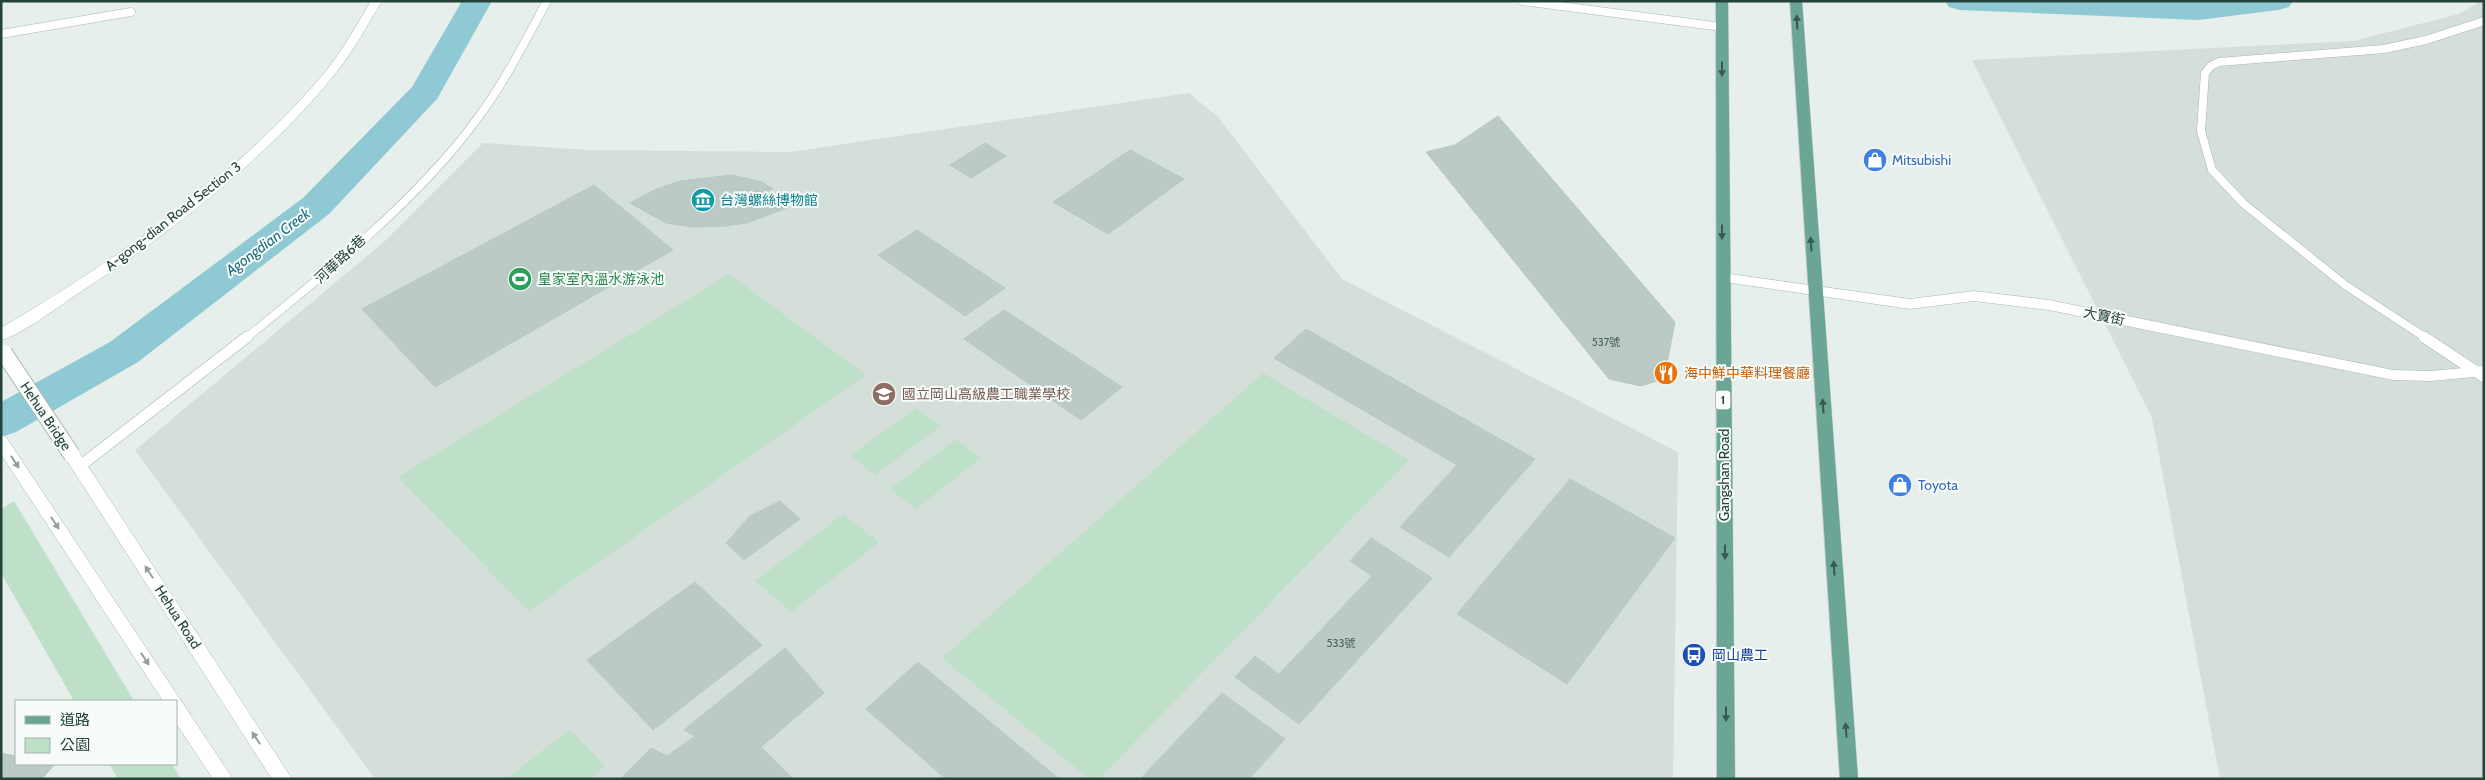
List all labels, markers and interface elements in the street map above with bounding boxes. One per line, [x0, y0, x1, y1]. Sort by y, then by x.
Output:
one-way arrow [1792, 14, 1800, 30]
one-way arrow [1718, 62, 1726, 78]
shop icon: Mitsubishi [1862, 147, 1888, 173]
place label: Mitsubishi [1892, 151, 1951, 169]
street label: A-gong-dian Road Section 3 [101, 157, 245, 275]
museum icon: 台灣螺絲博物館 [690, 187, 716, 213]
place label: 台灣螺絲博物館 [720, 191, 818, 209]
water label: Agongdian Creek [222, 204, 314, 280]
one-way arrow [1718, 224, 1726, 240]
street label: 河華路6巷 [310, 231, 370, 287]
one-way arrow [1807, 236, 1815, 252]
sports icon: 皇家室內溫水游泳池 [507, 266, 533, 292]
place label: 皇家室內溫水游泳池 [538, 270, 664, 288]
street label: 大寶街 [2082, 303, 2126, 329]
house number: 537號 [1592, 335, 1620, 349]
restaurant icon: 海中鮮中華料理餐廳 [1653, 360, 1679, 386]
place label: 海中鮮中華料理餐廳 [1684, 364, 1810, 382]
street label: Hehua Bridge [16, 378, 76, 454]
school or university icon: 國立岡山高級農工職業學校 [871, 381, 897, 407]
place label: 國立岡山高級農工職業學校 [902, 385, 1070, 403]
road number: 1 [1716, 390, 1730, 410]
one-way arrow [1818, 398, 1826, 414]
street label: Gangshan Road [1715, 429, 1733, 521]
one-way arrow [10, 455, 20, 469]
shop icon: Toyota [1887, 472, 1913, 498]
place label: Toyota [1918, 476, 1958, 494]
one-way arrow [50, 517, 60, 530]
one-way arrow [1721, 544, 1729, 560]
one-way arrow [1830, 560, 1838, 576]
one-way arrow [144, 565, 153, 579]
street label: Hehua Road [151, 582, 205, 652]
house number: 533號 [1327, 636, 1355, 650]
bus stop icon: 岡山農工 [1681, 642, 1707, 668]
place label: 岡山農工 [1712, 646, 1768, 664]
one-way arrow [140, 652, 150, 666]
legend [15, 700, 178, 765]
one-way arrow [1722, 707, 1730, 723]
text: 道路 [60, 711, 90, 729]
one-way arrow [1841, 722, 1849, 738]
one-way arrow [251, 731, 261, 745]
text: 公園 [60, 736, 90, 754]

